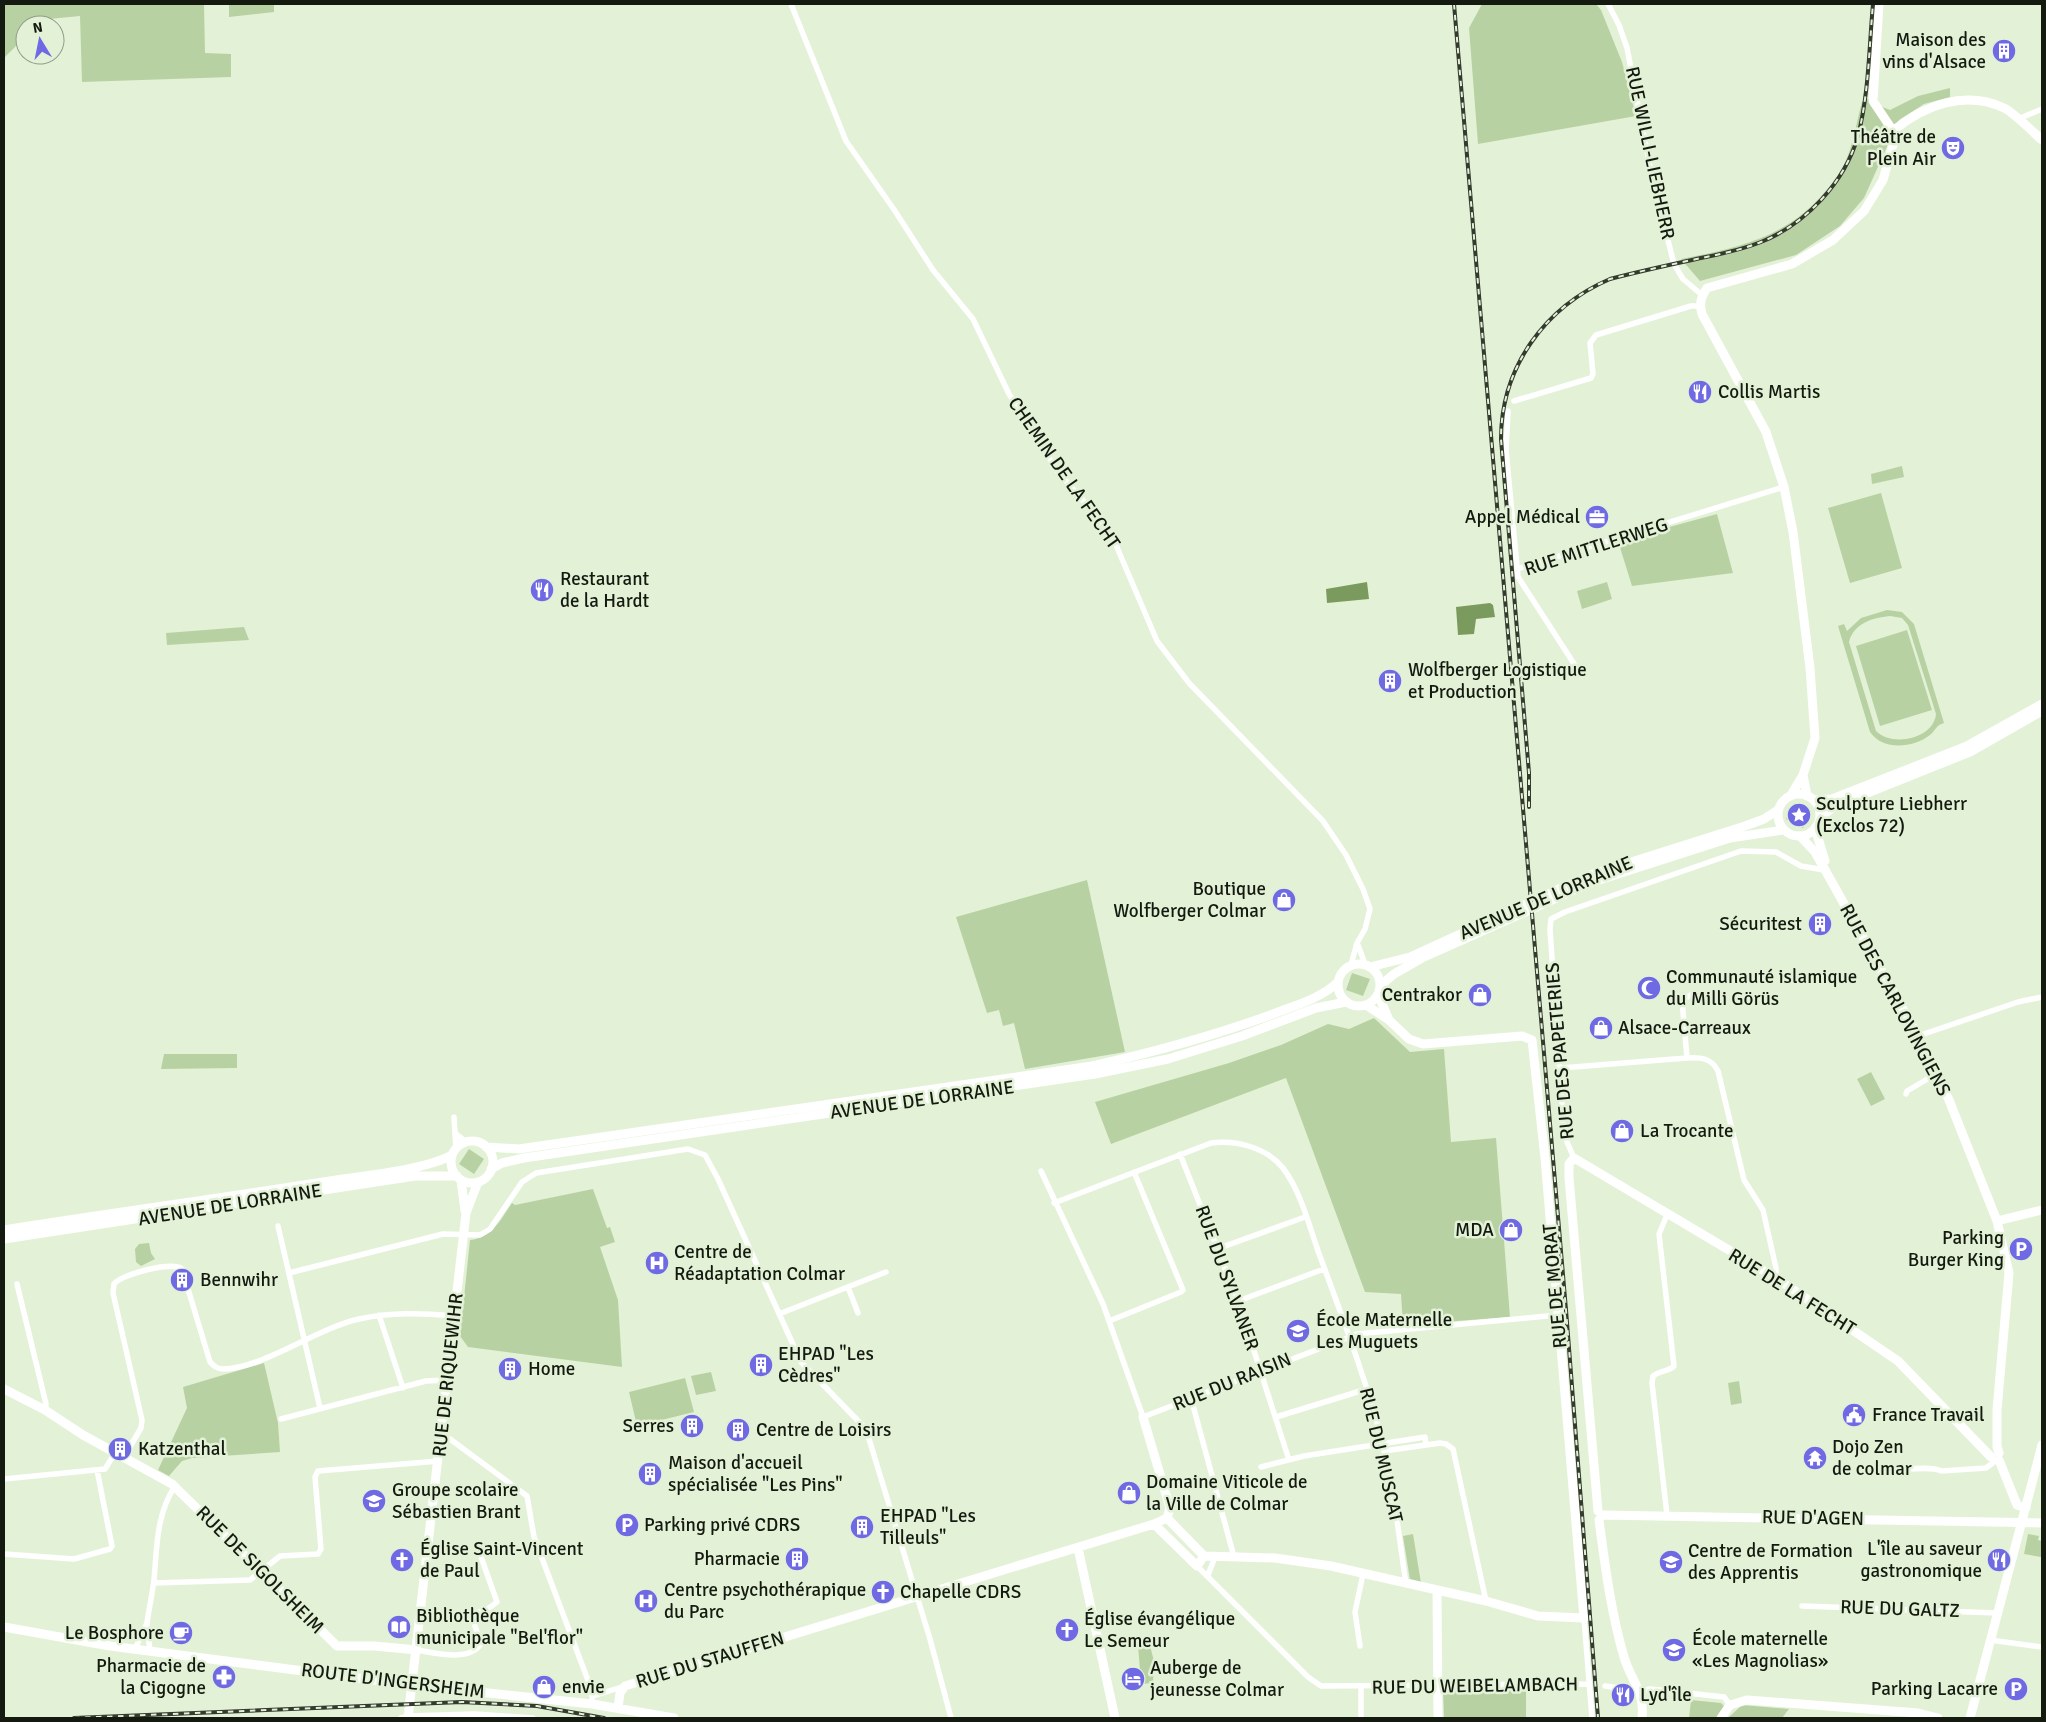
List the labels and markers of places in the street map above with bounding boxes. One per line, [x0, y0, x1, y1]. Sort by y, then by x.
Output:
place label: Maison des vins d'Alsace [1882, 28, 1986, 74]
building icon: Maison des vins d'Alsace [1991, 38, 2017, 64]
place label: Théâtre de Plein Air [1851, 125, 1936, 171]
theatre icon: Théâtre de Plein Air [1940, 135, 1966, 161]
restaurant icon: Collis Martis [1687, 379, 1713, 405]
place label: Collis Martis [1718, 380, 1820, 404]
office icon: Appel Médical [1584, 504, 1610, 530]
place label: Appel Médical [1465, 505, 1580, 529]
place label: Restaurant de la Hardt [560, 567, 650, 613]
restaurant icon: Restaurant de la Hardt [529, 577, 555, 603]
place label: Wolfberger Logistique et Production [1408, 658, 1587, 704]
building icon: Wolfberger Logistique et Production [1377, 668, 1403, 694]
place label: Sculpture Liebherr (Exclos 72) [1816, 792, 1967, 838]
place icon: Sculpture Liebherr (Exclos 72) [1786, 802, 1812, 828]
place label: Boutique Wolfberger Colmar [1113, 877, 1266, 923]
shop icon: Boutique Wolfberger Colmar [1271, 887, 1297, 913]
building icon: Sécuritest [1807, 911, 1833, 937]
place label: Sécuritest [1719, 912, 1802, 936]
place label: Communauté islamique du Milli Görüs [1666, 965, 1857, 1011]
mosque icon: Communauté islamique du Milli Görüs [1636, 975, 1662, 1001]
shop icon: Centrakor [1467, 982, 1493, 1008]
place label: Centrakor [1382, 983, 1462, 1007]
shop icon: Alsace-Carreaux [1588, 1015, 1614, 1041]
place label: Alsace-Carreaux [1618, 1016, 1751, 1040]
shop icon: La Trocante [1609, 1118, 1635, 1144]
place label: La Trocante [1640, 1119, 1733, 1143]
shop icon: MDA [1498, 1217, 1524, 1243]
place label: MDA [1455, 1218, 1494, 1242]
place label: Parking Burger King [1908, 1226, 2004, 1272]
parking icon: Parking Burger King [2008, 1236, 2034, 1262]
place label: Centre de Réadaptation Colmar [674, 1240, 845, 1286]
hospital icon: Centre de Réadaptation Colmar [644, 1250, 670, 1276]
building icon: Bennwihr [169, 1267, 195, 1293]
place label: Bennwihr [200, 1268, 278, 1292]
place label: École Maternelle Les Muguets [1316, 1308, 1452, 1354]
school or university icon: École Maternelle Les Muguets [1285, 1318, 1311, 1344]
place label: EHPAD "Les Cèdres" [778, 1342, 874, 1388]
building icon: EHPAD "Les Cèdres" [748, 1352, 774, 1378]
building icon: Home [497, 1356, 523, 1382]
place label: Home [528, 1357, 575, 1381]
public building icon: France Travail [1841, 1402, 1867, 1428]
place label: France Travail [1872, 1403, 1985, 1427]
building icon: Serres [679, 1413, 705, 1439]
place label: Serres [622, 1414, 674, 1438]
building icon: Centre de Loisirs [725, 1417, 751, 1443]
place label: Centre de Loisirs [756, 1418, 891, 1442]
place label: Dojo Zen de colmar [1832, 1435, 1912, 1481]
building icon: Katzenthal [107, 1436, 133, 1462]
place label: Katzenthal [138, 1437, 226, 1461]
temple icon: Dojo Zen de colmar [1802, 1445, 1828, 1471]
place label: Maison d'accueil spécialisée "Les Pins" [668, 1451, 843, 1497]
building icon: Maison d'accueil spécialisée "Les Pins" [637, 1461, 663, 1487]
place label: Domaine Viticole de la Ville de Colmar [1146, 1470, 1308, 1516]
place label: Groupe scolaire Sébastien Brant [392, 1478, 521, 1524]
shop icon: Domaine Viticole de la Ville de Colmar [1116, 1480, 1142, 1506]
school or university icon: Groupe scolaire Sébastien Brant [361, 1488, 387, 1514]
place label: EHPAD "Les Tilleuls" [880, 1504, 976, 1550]
parking icon: Parking privé CDRS [614, 1512, 640, 1538]
place label: Parking privé CDRS [644, 1513, 800, 1537]
building icon: EHPAD "Les Tilleuls" [849, 1514, 875, 1540]
place label: Église Saint-Vincent de Paul [420, 1537, 584, 1583]
place label: L'île au saveur gastronomique [1860, 1537, 1982, 1583]
place label: Centre de Formation des Apprentis [1688, 1539, 1853, 1585]
building icon: Pharmacie [784, 1546, 810, 1572]
church icon: Église Saint-Vincent de Paul [389, 1547, 415, 1573]
place label: Pharmacie [694, 1547, 780, 1571]
restaurant icon: L'île au saveur gastronomique [1986, 1547, 2012, 1573]
school or university icon: Centre de Formation des Apprentis [1658, 1549, 1684, 1575]
place label: Centre psychothérapique du Parc [664, 1578, 866, 1624]
church icon: Chapelle CDRS [870, 1579, 896, 1605]
place label: Chapelle CDRS [900, 1580, 1021, 1604]
hospital icon: Centre psychothérapique du Parc [633, 1588, 659, 1614]
place label: Bibliothèque municipale "Bel'flor" [416, 1604, 583, 1650]
place label: Église évangélique Le Semeur [1084, 1607, 1235, 1653]
library icon: Bibliothèque municipale "Bel'flor" [386, 1614, 412, 1640]
church icon: Église évangélique Le Semeur [1054, 1617, 1080, 1643]
cafe icon: Le Bosphore [168, 1620, 194, 1646]
place label: Le Bosphore [65, 1621, 164, 1645]
place label: École maternelle «Les Magnolias» [1692, 1627, 1828, 1673]
school or university icon: École maternelle «Les Magnolias» [1661, 1637, 1687, 1663]
place label: Pharmacie de la Cigogne [96, 1654, 206, 1700]
place label: Auberge de jeunesse Colmar [1150, 1656, 1284, 1702]
pharmacy icon: Pharmacie de la Cigogne [211, 1664, 237, 1690]
hotel icon: Auberge de jeunesse Colmar [1120, 1666, 1146, 1692]
shop icon: envie [531, 1674, 557, 1700]
place label: envie [562, 1675, 605, 1699]
parking icon: Parking Lacarre [2003, 1676, 2029, 1702]
place label: Parking Lacarre [1871, 1677, 1998, 1701]
restaurant icon: Lyd'île [1610, 1682, 1636, 1708]
place label: Lyd'île [1640, 1683, 1692, 1707]

